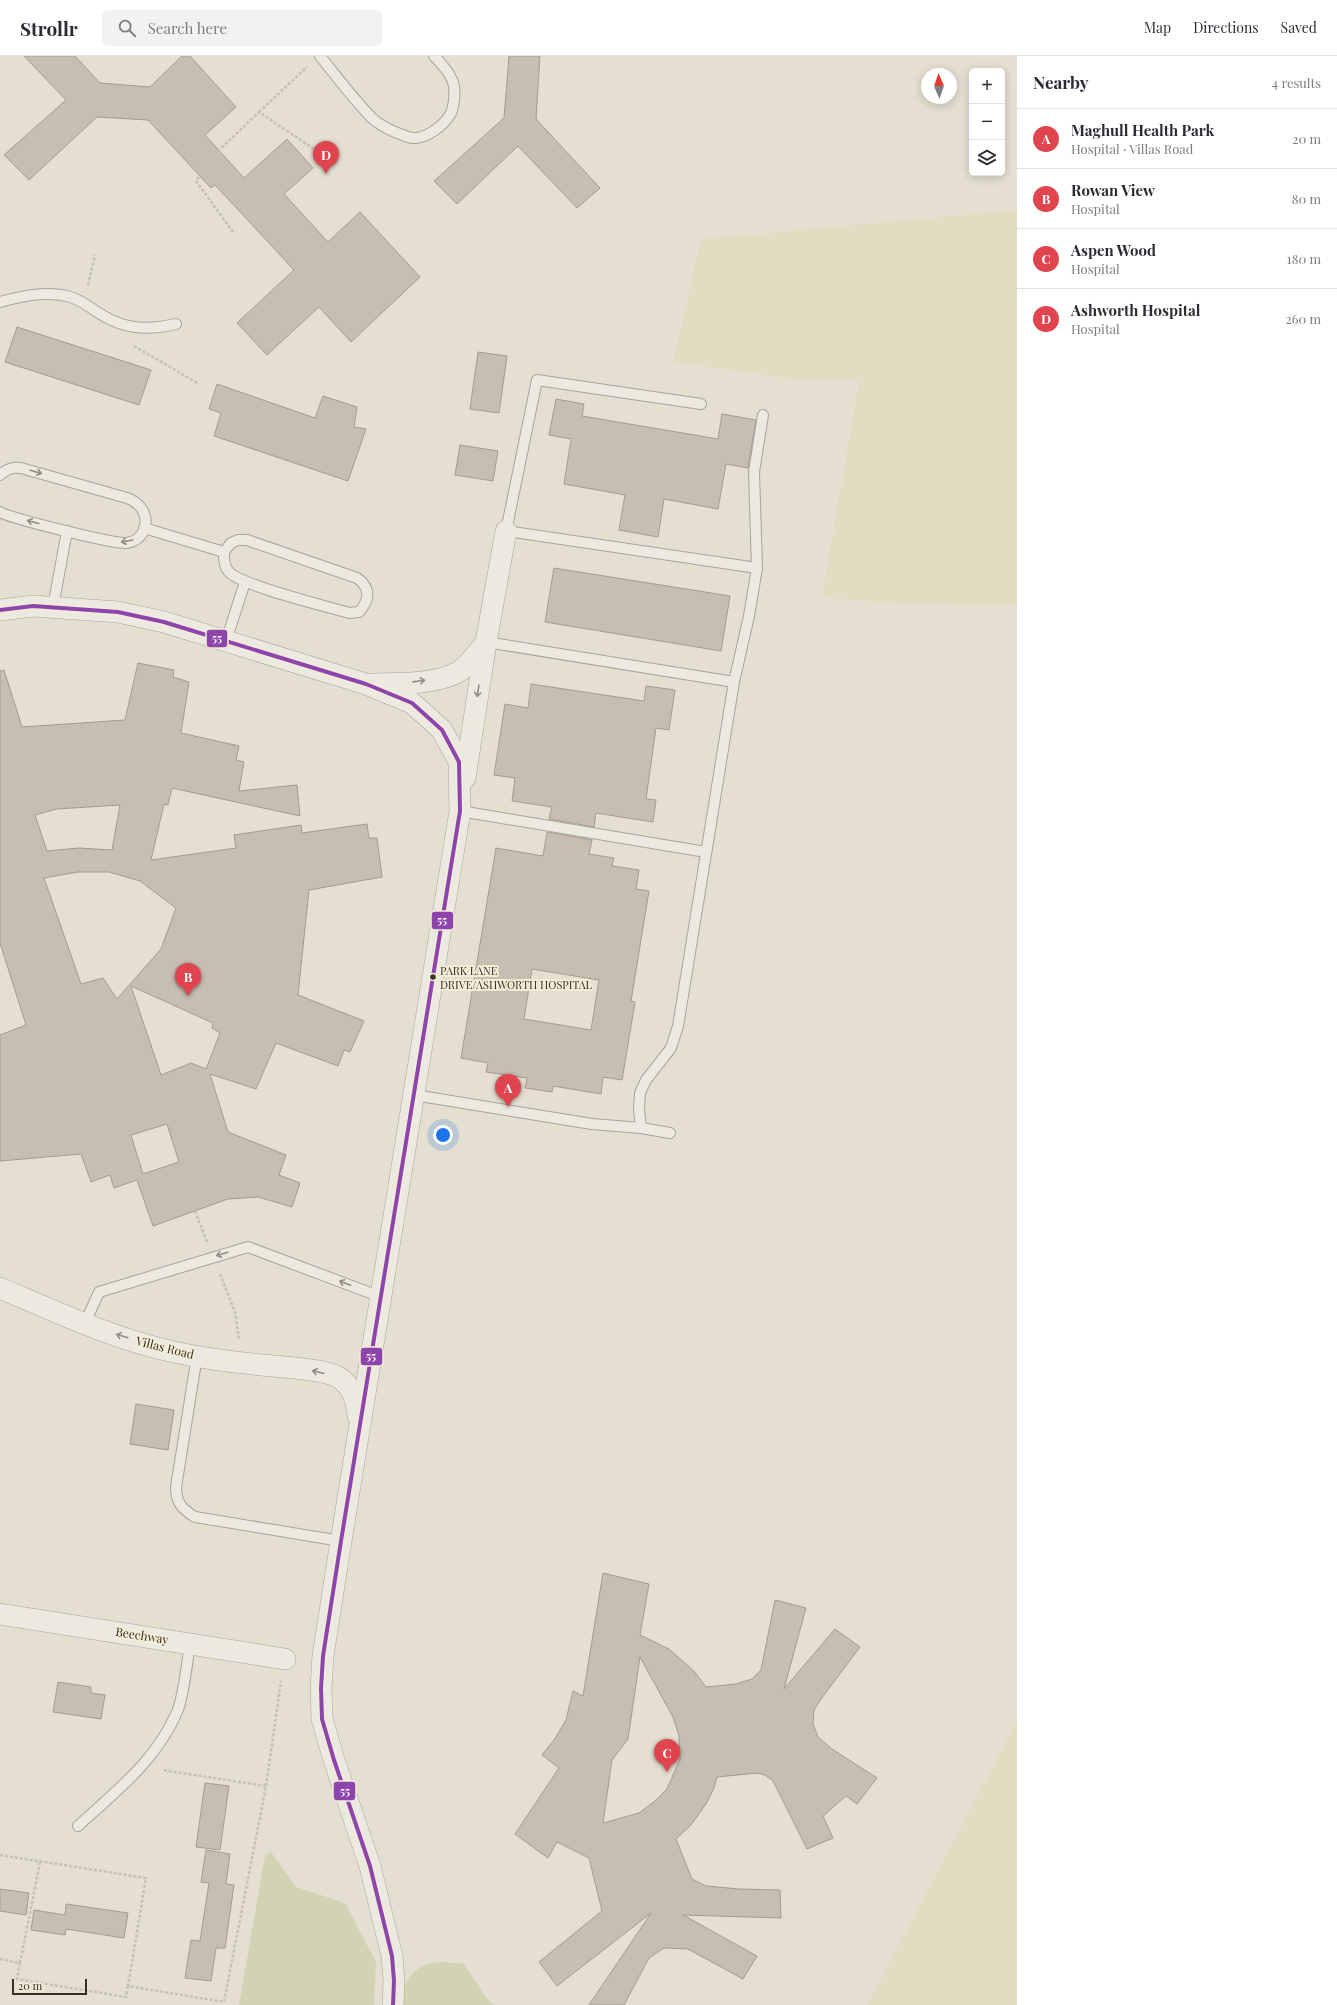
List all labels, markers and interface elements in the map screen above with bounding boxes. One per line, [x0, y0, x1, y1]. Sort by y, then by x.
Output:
search box [102, 10, 382, 46]
text: Strollr [20, 15, 78, 41]
icon: search [116, 17, 138, 39]
text: Search here [148, 18, 227, 38]
text: Map [1144, 18, 1171, 37]
text: Directions [1193, 18, 1259, 37]
text: Saved [1281, 18, 1317, 37]
north arrow [921, 68, 957, 104]
map controls [969, 68, 1005, 176]
button: + [969, 68, 1005, 104]
text: Nearby [1033, 71, 1088, 93]
text: 4 results [1272, 74, 1321, 91]
button: − [969, 104, 1005, 140]
text: Maghull Health Park [1071, 120, 1214, 140]
text: A [1042, 130, 1050, 147]
text: 20 m [1292, 130, 1321, 147]
button: layers [969, 140, 1005, 176]
text: Hospital · Villas Road [1071, 140, 1193, 157]
pin: D [313, 141, 339, 174]
text: Rowan View [1071, 180, 1155, 200]
text: B [1042, 190, 1050, 207]
text: 80 m [1292, 190, 1321, 207]
text: Hospital [1071, 200, 1120, 217]
text: Aspen Wood [1071, 240, 1156, 260]
text: C [1041, 250, 1051, 267]
text: 180 m [1287, 250, 1321, 267]
text: Hospital [1071, 260, 1120, 277]
text: Ashworth Hospital [1071, 300, 1200, 320]
text: D [1041, 310, 1051, 327]
text: 260 m [1285, 310, 1321, 327]
text: Hospital [1071, 320, 1120, 337]
one-way arrow [29, 469, 42, 476]
one-way arrow [27, 518, 40, 526]
one-way arrow [120, 537, 133, 545]
line badge: 55 [206, 629, 228, 648]
text: 55 [212, 630, 222, 645]
one-way arrow [412, 677, 425, 685]
one-way arrow [474, 684, 482, 697]
line badge: 55 [431, 911, 454, 930]
text: 55 [437, 912, 447, 927]
pin: B [175, 963, 201, 996]
place label: PARK LANE DRIVE/ASHWORTH HOSPITAL [440, 963, 593, 992]
marker: PARK LANE DRIVE/ASHWORTH HOSPITAL [428, 972, 438, 982]
pin: A [495, 1074, 521, 1107]
your location [433, 1125, 453, 1145]
one-way arrow [216, 1251, 229, 1258]
one-way arrow [339, 1279, 351, 1287]
one-way arrow [116, 1332, 128, 1340]
street label: Villas Road [134, 1332, 196, 1362]
line badge: 55 [360, 1347, 383, 1366]
text: 55 [366, 1348, 376, 1363]
one-way arrow [312, 1368, 325, 1375]
street label: Beechway [114, 1623, 170, 1647]
pin: C [654, 1739, 680, 1772]
line badge: 55 [333, 1781, 356, 1801]
text: 55 [340, 1783, 350, 1798]
scale bar [12, 1977, 87, 1996]
text: 20 m [18, 1978, 42, 1993]

